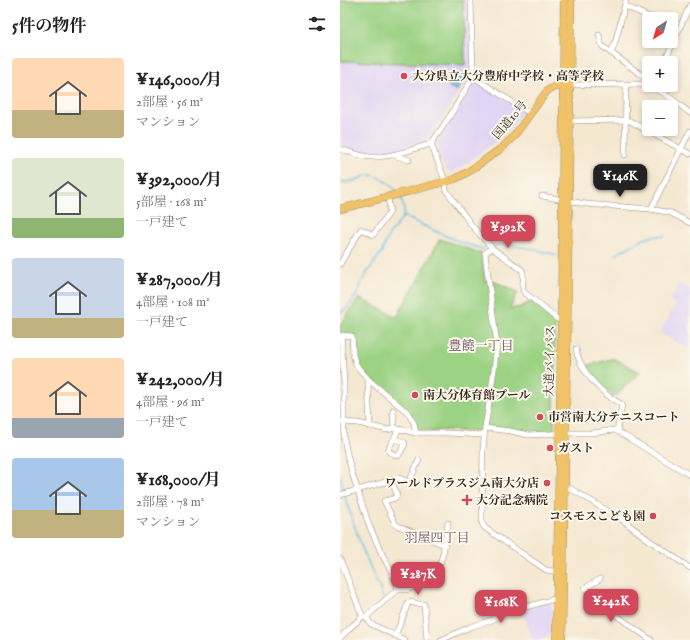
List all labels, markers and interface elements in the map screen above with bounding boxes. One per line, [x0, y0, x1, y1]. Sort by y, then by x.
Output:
north arrow [642, 12, 678, 48]
map controls [642, 12, 678, 136]
icon: filters [306, 13, 328, 35]
text: 5件の物件 [12, 16, 86, 37]
button: + [642, 56, 678, 92]
place label: 大分県立大分豊府中学校・高等学校 [412, 69, 604, 84]
text: ¥146,000/月 [136, 70, 223, 91]
marker: 大分県立大分豊府中学校・高等学校 [399, 71, 409, 81]
icon: home [44, 74, 92, 122]
text: 2部屋 · 56 m² [136, 94, 203, 111]
street label: 国道10号 [489, 97, 531, 143]
button: − [642, 100, 678, 136]
text: マンション [136, 114, 200, 131]
pin: ¥146K [592, 164, 648, 198]
text: ¥146K [602, 168, 638, 185]
text: ¥392,000/月 [136, 170, 223, 191]
icon: home [44, 174, 92, 222]
text: 5部屋 · 168 m² [136, 194, 207, 211]
text: 一戸建て [136, 214, 188, 231]
pin: ¥392K [480, 215, 536, 249]
text: ¥392K [490, 219, 526, 236]
text: ¥287,000/月 [136, 270, 223, 291]
icon: home [44, 274, 92, 322]
text: 4部屋 · 108 m² [136, 294, 210, 311]
text: 一戸建て [136, 314, 188, 331]
street label: 大道バイパス [542, 325, 558, 397]
district label: 豊饒一丁目 [448, 338, 514, 355]
text: ¥242,000/月 [136, 370, 225, 391]
icon: home [44, 374, 92, 422]
place label: 南大分体育館プール [423, 388, 530, 403]
marker: 南大分体育館プール [410, 390, 420, 400]
text: 4部屋 · 96 m² [136, 394, 205, 411]
place label: 市営南大分テニスコート [548, 410, 680, 425]
marker: 市営南大分テニスコート [535, 412, 545, 422]
text: 一戸建て [136, 414, 188, 431]
place label: ガスト [558, 441, 594, 456]
marker: ガスト [545, 443, 555, 453]
text: ¥168,000/月 [136, 470, 221, 491]
icon: home [44, 474, 92, 522]
place label: ワールドプラスジム南大分店 [384, 476, 539, 491]
marker: ワールドプラスジム南大分店 [542, 478, 552, 488]
place label: 大分記念病院 [476, 493, 548, 508]
text: 2部屋 · 78 m² [136, 494, 204, 511]
marker: 大分記念病院 [461, 494, 473, 506]
place label: コスモスこども園 [549, 509, 645, 524]
marker: コスモスこども園 [648, 511, 658, 521]
text: マンション [136, 514, 200, 531]
district label: 羽屋四丁目 [404, 530, 470, 547]
pin: ¥287K [390, 562, 446, 596]
text: ¥287K [400, 566, 436, 583]
pin: ¥242K [583, 589, 639, 623]
pin: ¥168K [473, 590, 529, 624]
text: ¥242K [592, 593, 630, 610]
text: ¥168K [484, 594, 518, 611]

